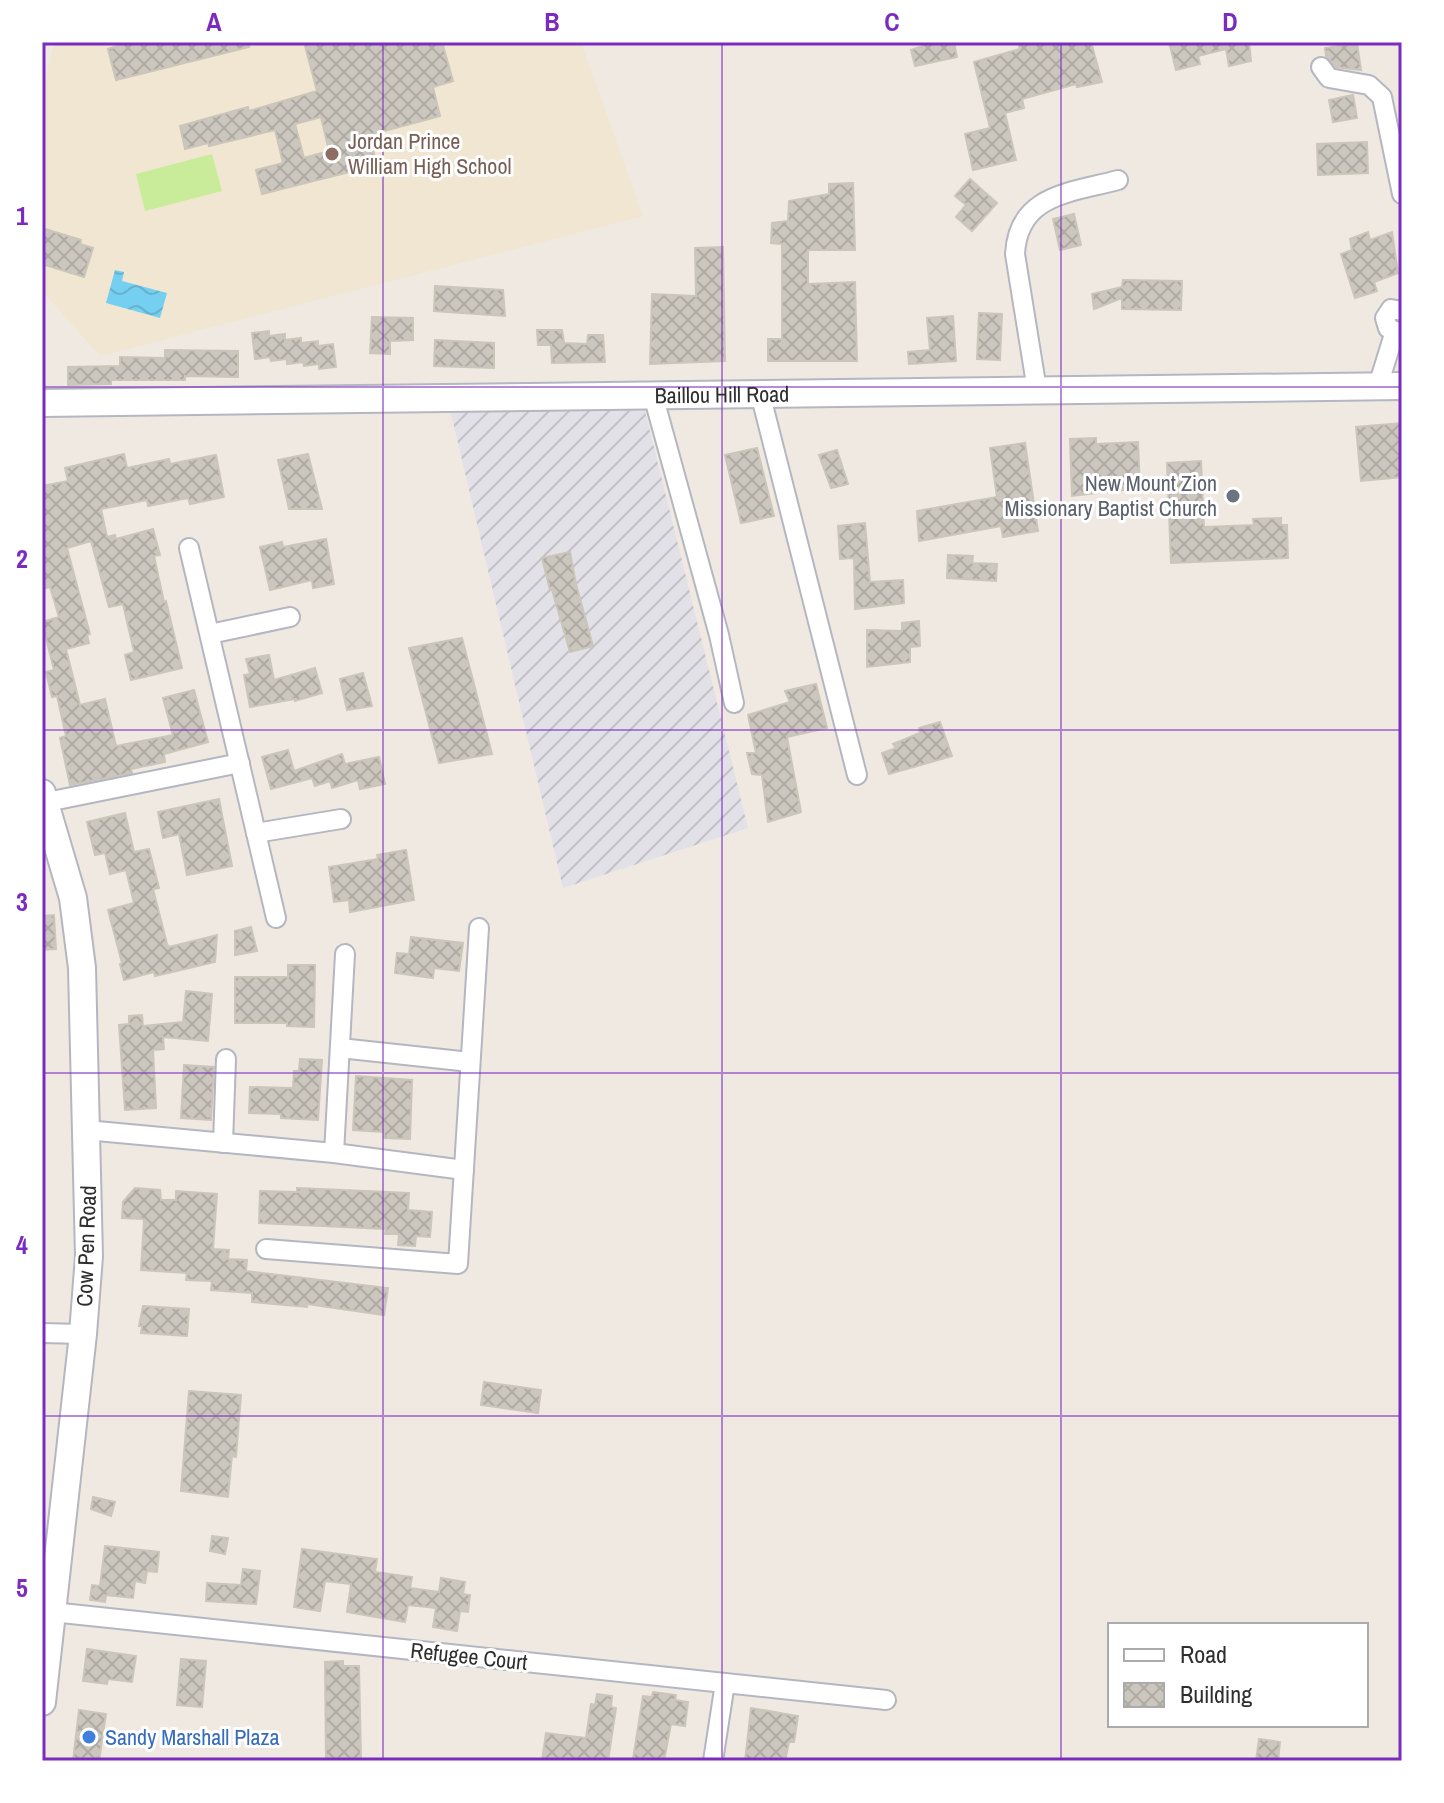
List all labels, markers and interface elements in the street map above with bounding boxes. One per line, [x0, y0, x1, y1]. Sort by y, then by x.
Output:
text: A [206, 4, 222, 39]
text: B [544, 4, 560, 39]
text: C [884, 4, 900, 39]
text: D [1222, 4, 1238, 39]
place label: Jordan Prince William High School [348, 126, 511, 181]
marker: Jordan Prince William High School [323, 145, 341, 163]
text: 1 [16, 198, 28, 233]
street label: Baillou Hill Road [654, 379, 789, 410]
place label: New Mount Zion Missionary Baptist Church [1004, 468, 1217, 523]
marker: New Mount Zion Missionary Baptist Church [1224, 487, 1242, 505]
text: 2 [16, 541, 28, 576]
text: 3 [16, 884, 28, 919]
street label: Cow Pen Road [69, 1185, 103, 1307]
text: 4 [16, 1227, 28, 1262]
text: 5 [16, 1570, 28, 1605]
legend [1108, 1623, 1368, 1727]
street label: Refugee Court [409, 1635, 529, 1677]
text: Road [1180, 1638, 1227, 1670]
text: Building [1180, 1678, 1252, 1710]
place label: Sandy Marshall Plaza [105, 1722, 279, 1752]
marker: Sandy Marshall Plaza [80, 1728, 98, 1746]

